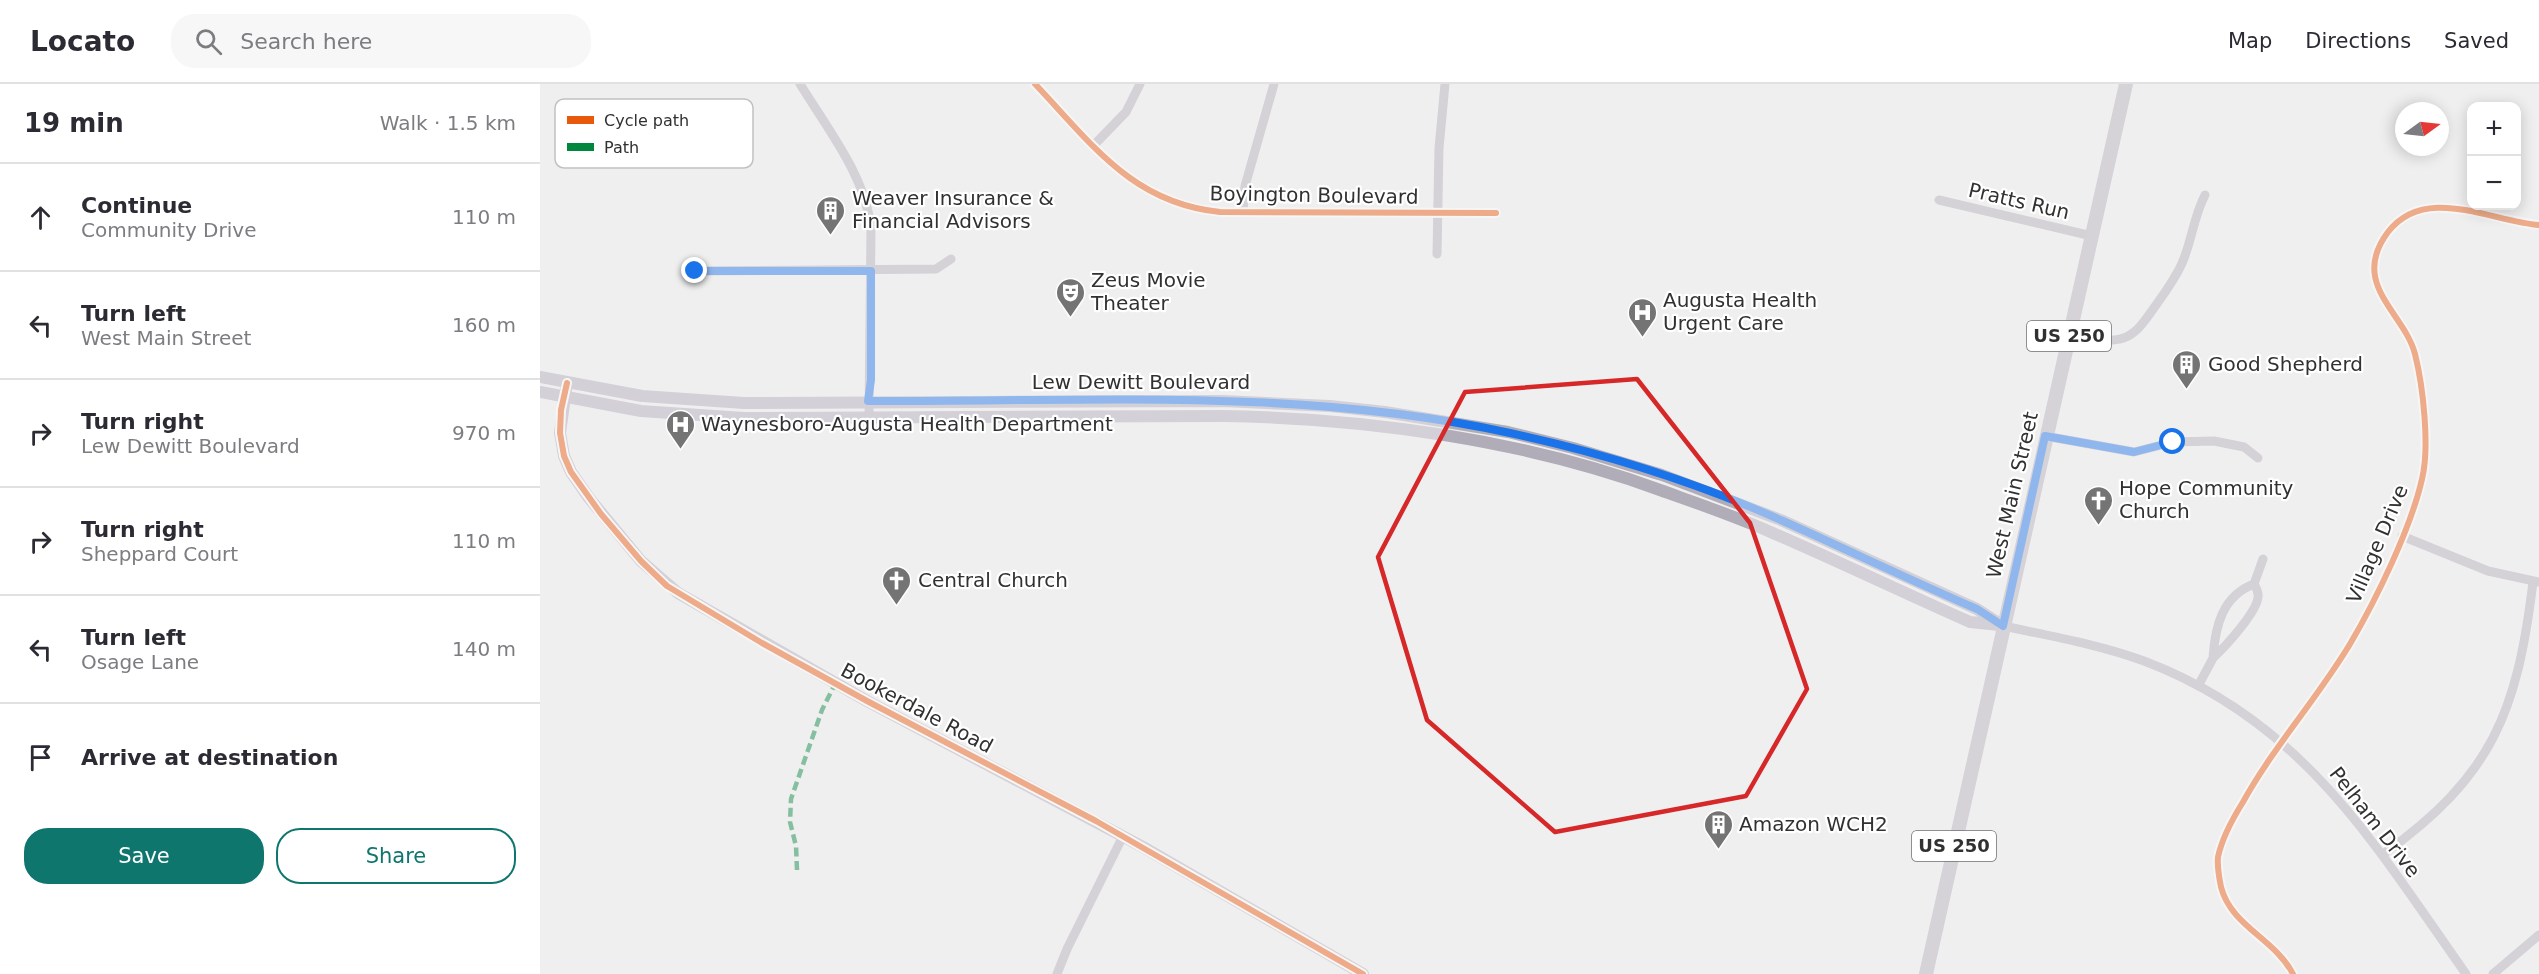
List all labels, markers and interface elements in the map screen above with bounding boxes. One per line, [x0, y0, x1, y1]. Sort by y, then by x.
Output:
search box [171, 14, 591, 68]
text: Locato [30, 25, 135, 58]
icon: search [192, 25, 225, 58]
text: Search here [240, 29, 372, 54]
text: Map [2228, 29, 2272, 53]
text: Directions [2305, 29, 2411, 53]
text: Saved [2444, 29, 2509, 53]
legend [555, 99, 753, 168]
north arrow [2395, 102, 2449, 156]
map controls [2467, 102, 2521, 210]
button: + [2467, 102, 2521, 156]
text: 19 min [24, 108, 124, 138]
text: Walk · 1.5 km [380, 111, 516, 135]
text: Cycle path [604, 111, 689, 130]
text: Path [604, 138, 639, 157]
button: − [2467, 156, 2521, 210]
street label: Pratts Run [1966, 178, 2072, 224]
street label: Boyington Boulevard [1209, 181, 1419, 209]
place label: Weaver Insurance & Financial Advisors [852, 186, 1054, 233]
text: Continue [81, 193, 192, 218]
building icon: Weaver Insurance & Financial Advisors [815, 194, 847, 236]
icon: ahead [24, 201, 57, 234]
text: 110 m [452, 205, 516, 229]
text: Community Drive [81, 218, 256, 242]
route end [681, 257, 707, 283]
place label: Zeus Movie Theater [1090, 268, 1206, 315]
theatre icon: Zeus Movie Theater [1054, 276, 1086, 318]
place label: Augusta Health Urgent Care [1663, 288, 1817, 335]
hospital icon: Augusta Health Urgent Care [1626, 296, 1658, 338]
text: Turn left [81, 301, 186, 326]
icon: left [24, 309, 57, 342]
text: 160 m [452, 313, 516, 337]
road number: US 250 [2027, 321, 2111, 351]
text: West Main Street [81, 326, 251, 350]
building icon: Good Shepherd [2171, 348, 2203, 390]
place label: Good Shepherd [2208, 352, 2363, 376]
street label: Lew Dewitt Boulevard [1032, 370, 1250, 394]
hospital icon: Waynesboro-Augusta Health Department [664, 408, 696, 450]
text: Turn right [81, 409, 204, 434]
street label: West Main Street [1981, 409, 2043, 581]
place label: Waynesboro-Augusta Health Department [701, 412, 1113, 436]
icon: right [24, 417, 57, 450]
text: 970 m [452, 421, 516, 445]
route start [2159, 428, 2185, 454]
text: Lew Dewitt Boulevard [81, 434, 300, 458]
place label: Hope Community Church [2119, 476, 2294, 523]
street label: Village Drive [2341, 481, 2413, 607]
church icon: Hope Community Church [2082, 484, 2114, 526]
text: Turn right [81, 517, 204, 542]
icon: right [24, 525, 57, 558]
text: 110 m [452, 529, 516, 553]
text: Sheppard Court [81, 542, 238, 566]
church icon: Central Church [881, 564, 913, 606]
place label: Central Church [918, 568, 1068, 592]
text: Turn left [81, 625, 186, 650]
icon: left [24, 633, 57, 666]
text: 140 m [452, 637, 516, 661]
text: Osage Lane [81, 650, 199, 674]
street label: Bookerdale Road [837, 658, 997, 758]
icon: arrive [24, 741, 57, 774]
text: Arrive at destination [81, 745, 338, 770]
street label: Pelham Drive [2325, 762, 2425, 882]
building icon: Amazon WCH2 [1702, 808, 1734, 850]
place label: Amazon WCH2 [1739, 812, 1888, 836]
button: Save [24, 828, 264, 884]
button: Share [276, 828, 516, 884]
road number: US 250 [1912, 831, 1996, 861]

